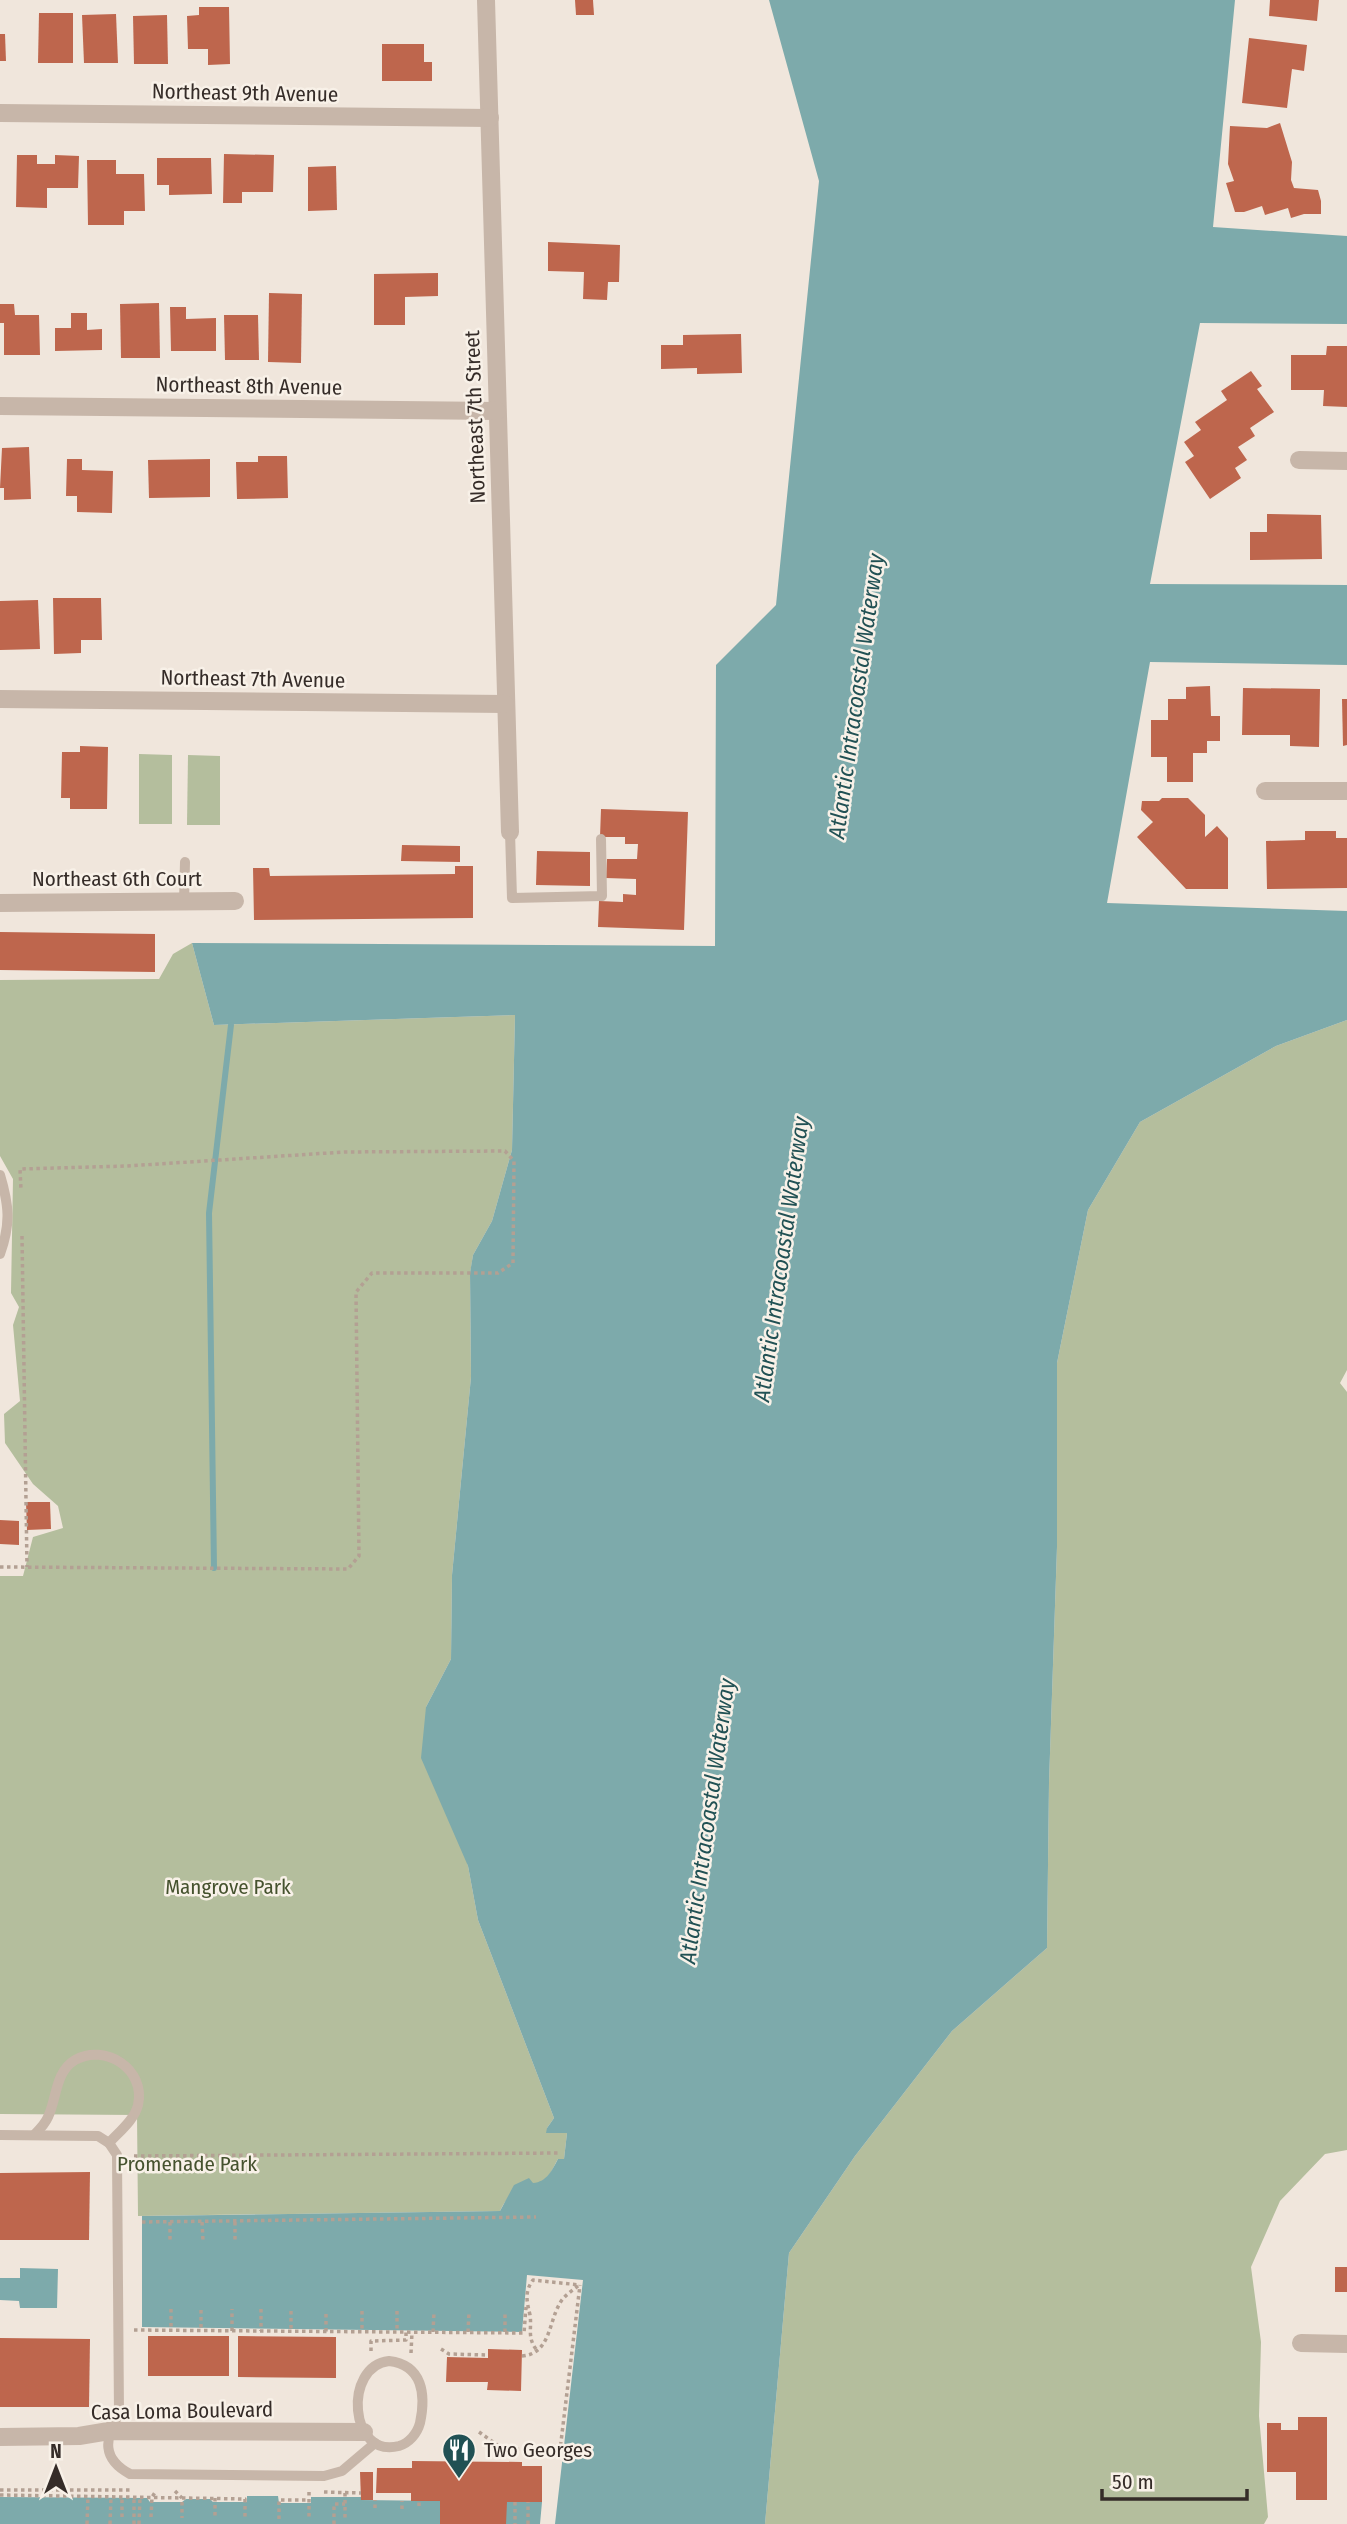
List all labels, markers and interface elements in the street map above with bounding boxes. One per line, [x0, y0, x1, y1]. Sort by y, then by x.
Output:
street label: Northeast 9th Avenue [152, 78, 338, 108]
street label: Northeast 7th Street [459, 330, 491, 504]
street label: Northeast 8th Avenue [155, 371, 343, 401]
water label: Atlantic Intracoastal Waterway [822, 551, 890, 841]
street label: Northeast 7th Avenue [160, 664, 346, 694]
street label: Northeast 6th Court [32, 866, 202, 892]
water label: Atlantic Intracoastal Waterway [747, 1114, 815, 1404]
water label: Atlantic Intracoastal Waterway [673, 1676, 741, 1966]
park label: Mangrove Park [165, 1874, 291, 1900]
park label: Promenade Park [117, 2151, 257, 2177]
street label: Casa Loma Boulevard [91, 2396, 273, 2426]
restaurant icon: Two Georges [440, 2431, 478, 2480]
north arrow [21, 2433, 91, 2503]
place label: Two Georges [484, 2437, 592, 2463]
text: N [50, 2440, 62, 2463]
scale bar [1102, 2458, 1247, 2502]
text: 50 m [1112, 2469, 1154, 2495]

